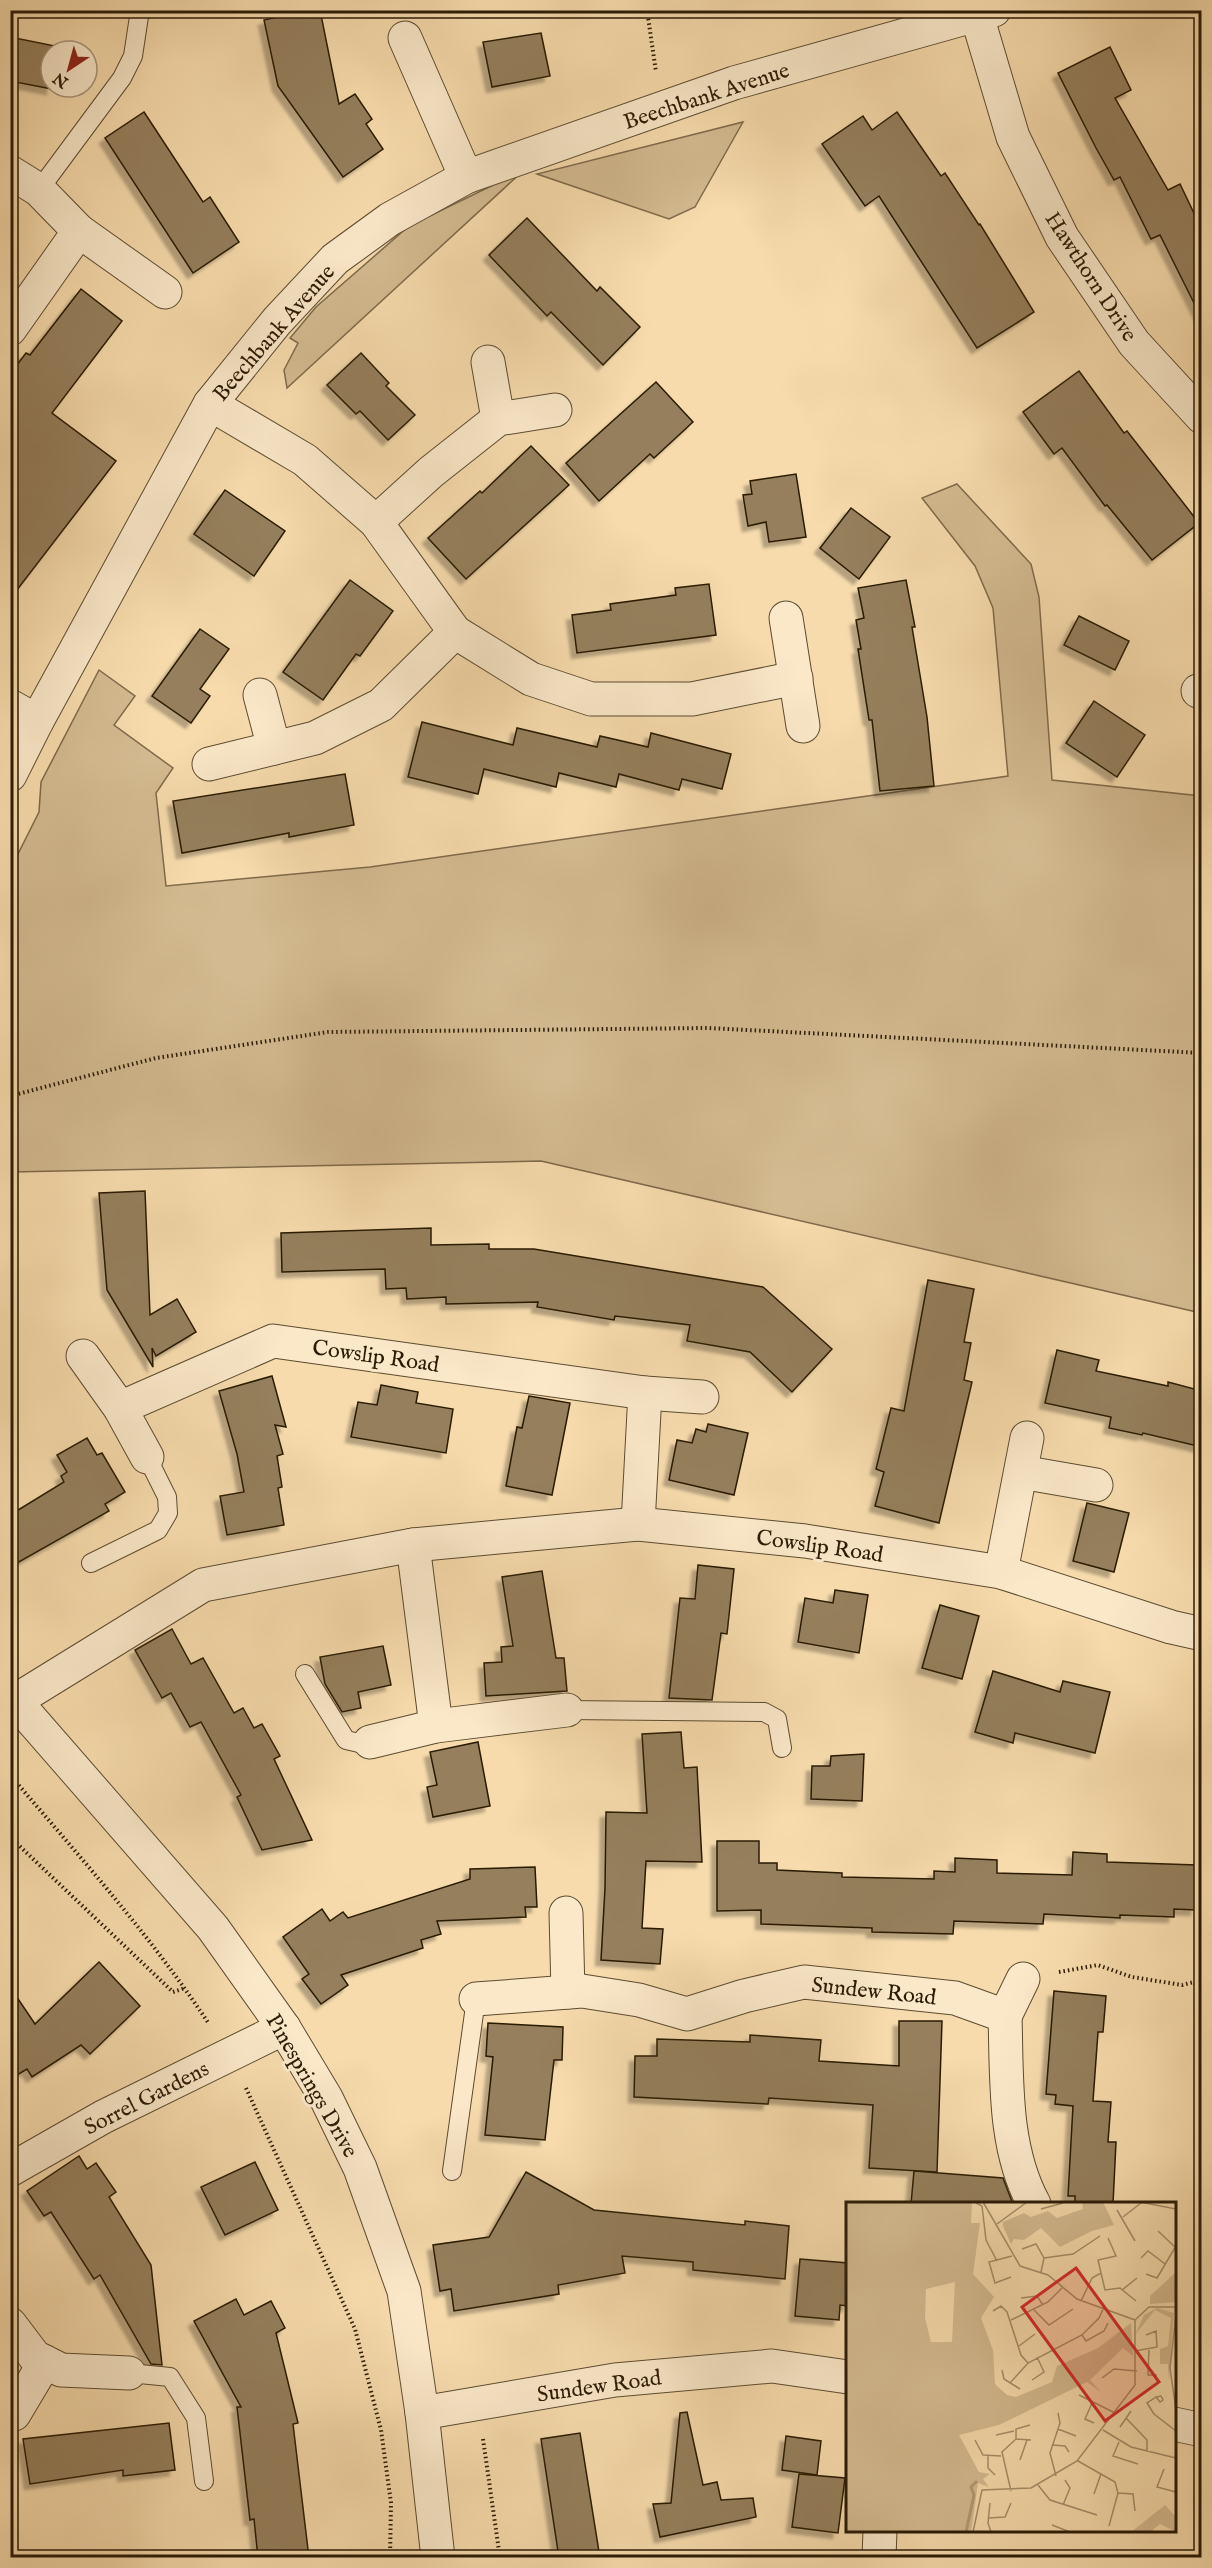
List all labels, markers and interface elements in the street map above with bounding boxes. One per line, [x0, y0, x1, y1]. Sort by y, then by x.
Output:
north arrow [39, 39, 99, 99]
street label: Beechbank Avenue [620, 57, 793, 137]
text: N [50, 67, 74, 92]
street label: Hawthorn Drive [1038, 207, 1143, 347]
street label: Beechbank Avenue [207, 259, 342, 408]
street label: Cowslip Road [310, 1334, 441, 1380]
street label: Cowslip Road [754, 1524, 885, 1570]
street label: Sundew Road [810, 1972, 938, 2012]
street label: Pinesprings Drive [259, 2009, 364, 2163]
street label: Sorrel Gardens [80, 2055, 214, 2142]
inset map [846, 2202, 1176, 2532]
street label: Sundew Road [535, 2364, 663, 2410]

